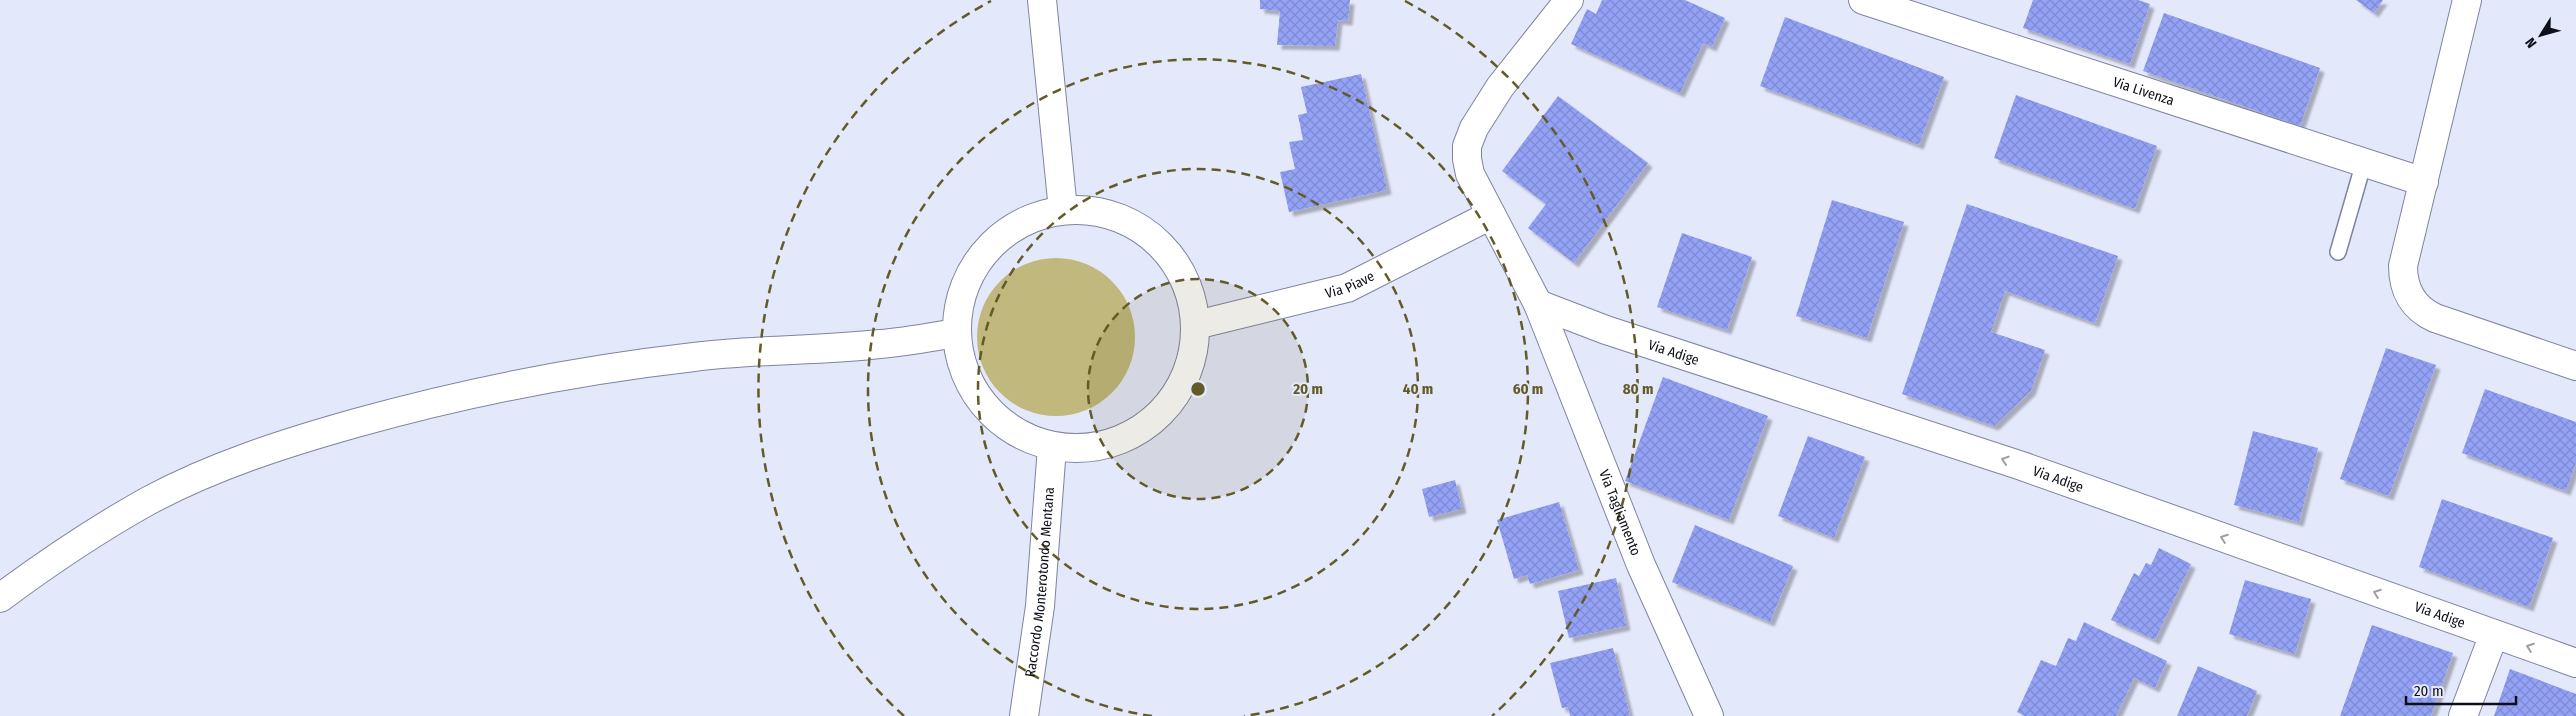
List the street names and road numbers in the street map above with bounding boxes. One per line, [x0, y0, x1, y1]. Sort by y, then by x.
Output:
street label: Via Livenza [2111, 73, 2176, 109]
street label: Via Piave [1323, 267, 1377, 302]
street label: Via Adige [1646, 336, 1701, 368]
street label: Via Adige [2031, 462, 2086, 496]
street label: Via Tagliamento [1596, 467, 1645, 558]
street label: Raccordo Monterotondo Mentana [1021, 486, 1057, 678]
street label: Via Adige [2412, 598, 2468, 631]

